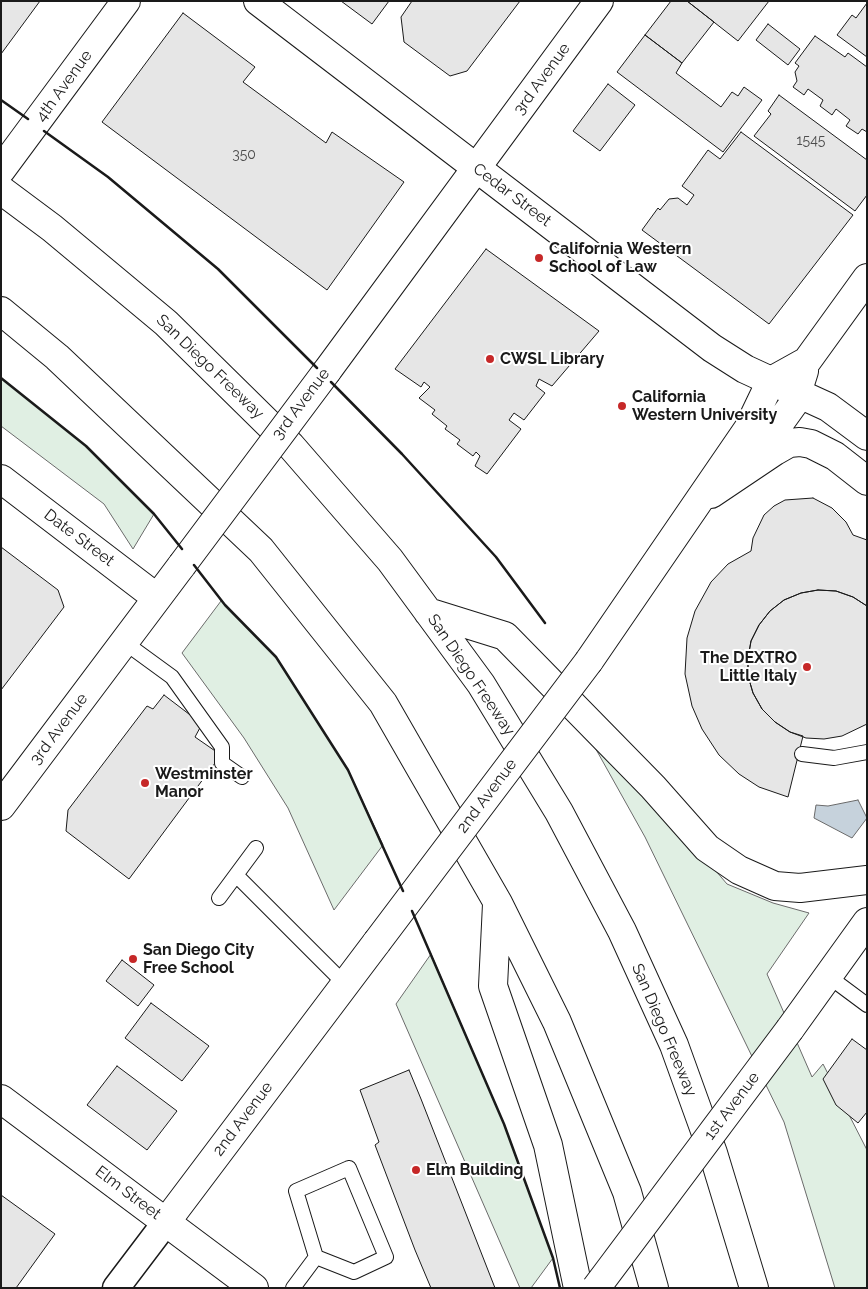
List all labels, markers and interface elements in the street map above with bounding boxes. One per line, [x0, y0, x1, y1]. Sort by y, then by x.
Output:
street label: 3rd Avenue [510, 39, 574, 119]
street label: 4th Avenue [32, 47, 96, 125]
house number: 1545 [797, 133, 825, 149]
house number: 350 [232, 147, 256, 163]
street label: Cedar Street [469, 159, 555, 231]
place label: California Western School of Law [549, 239, 691, 277]
marker: California Western School of Law [533, 252, 545, 264]
street label: San Diego Freeway [152, 311, 268, 423]
place label: CWSL Library [500, 349, 604, 369]
marker: CWSL Library [484, 353, 496, 365]
street label: 3rd Avenue [268, 365, 334, 443]
place label: California Western University [632, 387, 777, 425]
marker: California Western University [616, 400, 628, 412]
street label: Date Street [40, 505, 118, 571]
street label: San Diego Freeway [423, 611, 519, 739]
place label: The DEXTRO Little Italy [700, 648, 797, 686]
marker: The DEXTRO Little Italy [801, 661, 813, 673]
street label: 3rd Avenue [26, 690, 92, 768]
street label: 2nd Avenue [453, 755, 521, 837]
place label: Westminster Manor [155, 764, 253, 802]
marker: Westminster Manor [139, 777, 151, 789]
place label: San Diego City Free School [143, 940, 254, 978]
marker: San Diego City Free School [127, 953, 139, 965]
street label: San Diego Freeway [627, 961, 701, 1099]
street label: 1st Avenue [700, 1068, 764, 1144]
street label: 2nd Avenue [209, 1078, 277, 1160]
place label: Elm Building [426, 1160, 524, 1180]
street label: Elm Street [91, 1162, 165, 1224]
marker: Elm Building [410, 1164, 422, 1176]

